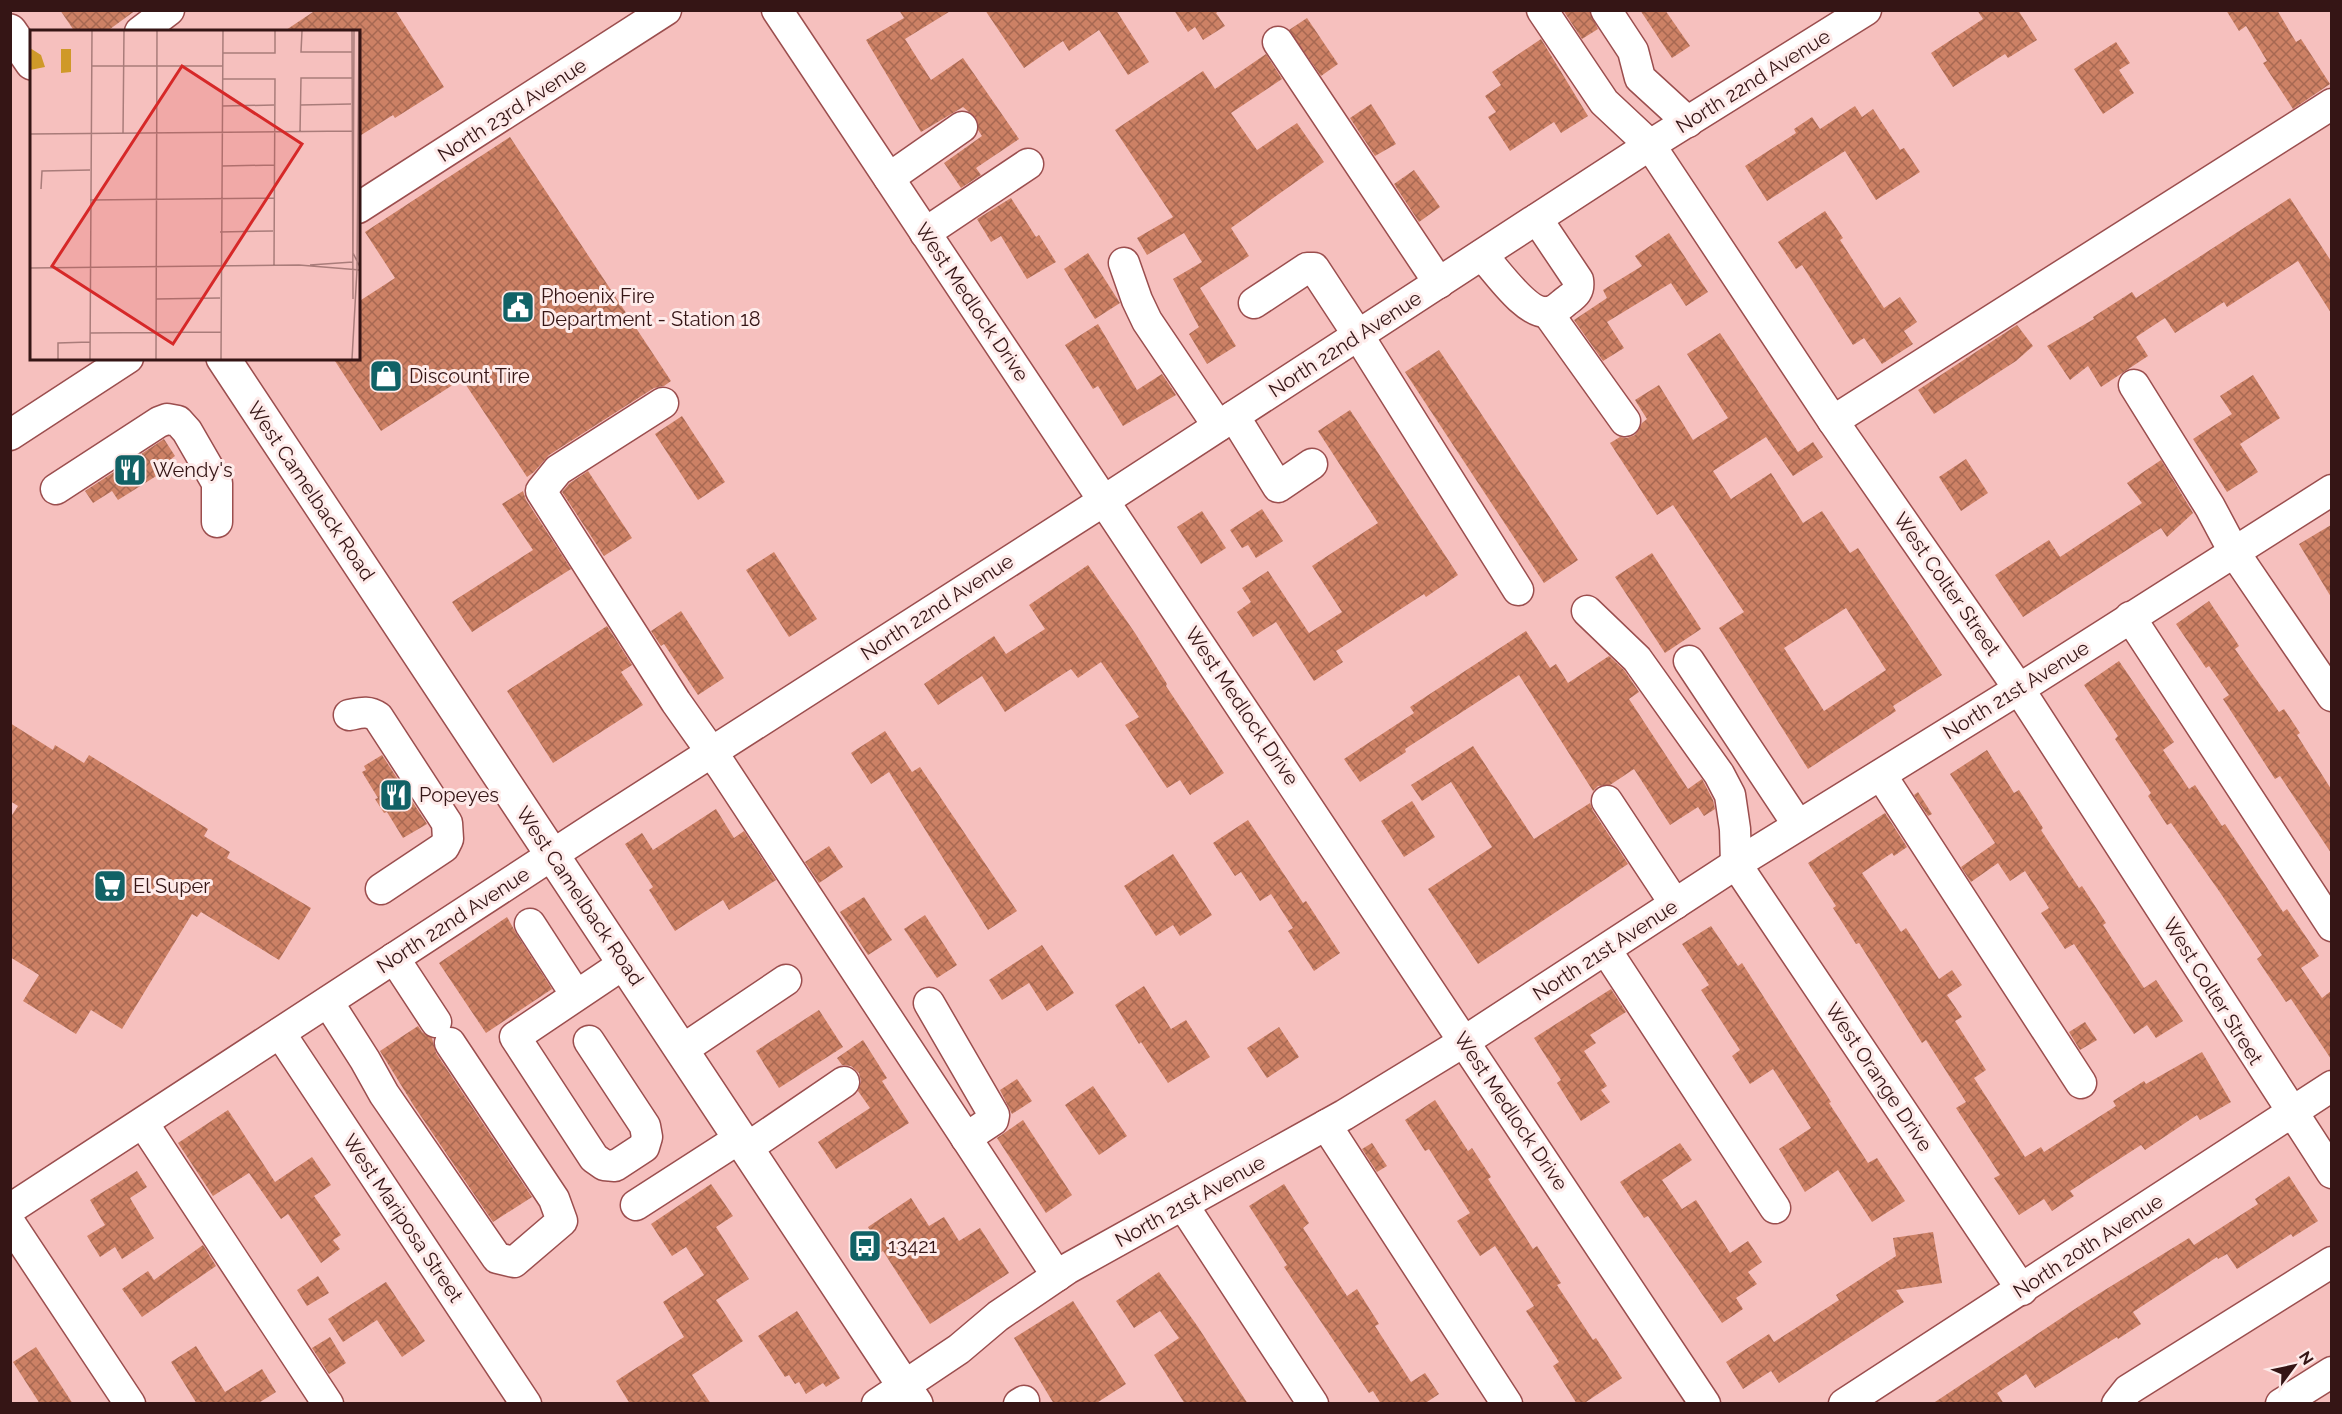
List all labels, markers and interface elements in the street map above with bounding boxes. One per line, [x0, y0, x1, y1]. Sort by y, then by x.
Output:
street label: North 22nd Avenue [1671, 24, 1835, 138]
inset map [30, 30, 360, 360]
street label: North 23rd Avenue [433, 53, 591, 167]
street label: West Medlock Drive [910, 218, 1034, 386]
place label: Phoenix Fire Department - Station 18 [541, 284, 761, 331]
street label: North 22nd Avenue [1264, 286, 1426, 402]
public building icon: Phoenix Fire Department - Station 18 [500, 289, 536, 325]
shop icon: Discount Tire [368, 358, 404, 394]
place label: Discount Tire [409, 364, 530, 388]
street label: West Camelback Road [242, 397, 380, 585]
restaurant icon: Wendy's [112, 452, 148, 488]
place label: Wendy's [153, 458, 233, 482]
street label: West Colter Street [1889, 508, 2006, 660]
street label: North 22nd Avenue [856, 549, 1018, 665]
street label: West Medlock Drive [1180, 622, 1304, 790]
street label: North 21st Avenue [1939, 635, 2094, 745]
restaurant icon: Popeyes [378, 777, 414, 813]
place label: Popeyes [419, 783, 499, 807]
street label: West Camelback Road [511, 802, 649, 990]
street label: North 22nd Avenue [372, 862, 534, 978]
supermarket icon: El Super [92, 868, 128, 904]
place label: El Super [133, 874, 210, 898]
street label: North 21st Avenue [1528, 894, 1682, 1006]
street label: West Colter Street [2158, 913, 2268, 1069]
street label: West Orange Drive [1820, 998, 1938, 1156]
street label: West Medlock Drive [1449, 1027, 1573, 1195]
street label: West Mariposa Street [338, 1129, 468, 1307]
street label: North 21st Avenue [1111, 1150, 1269, 1252]
street label: North 20th Avenue [2009, 1189, 2167, 1303]
bus stop icon: 13421 [847, 1228, 883, 1264]
place label: 13421 [888, 1234, 938, 1258]
north arrow [2264, 1336, 2324, 1396]
text: N [2295, 1348, 2317, 1368]

